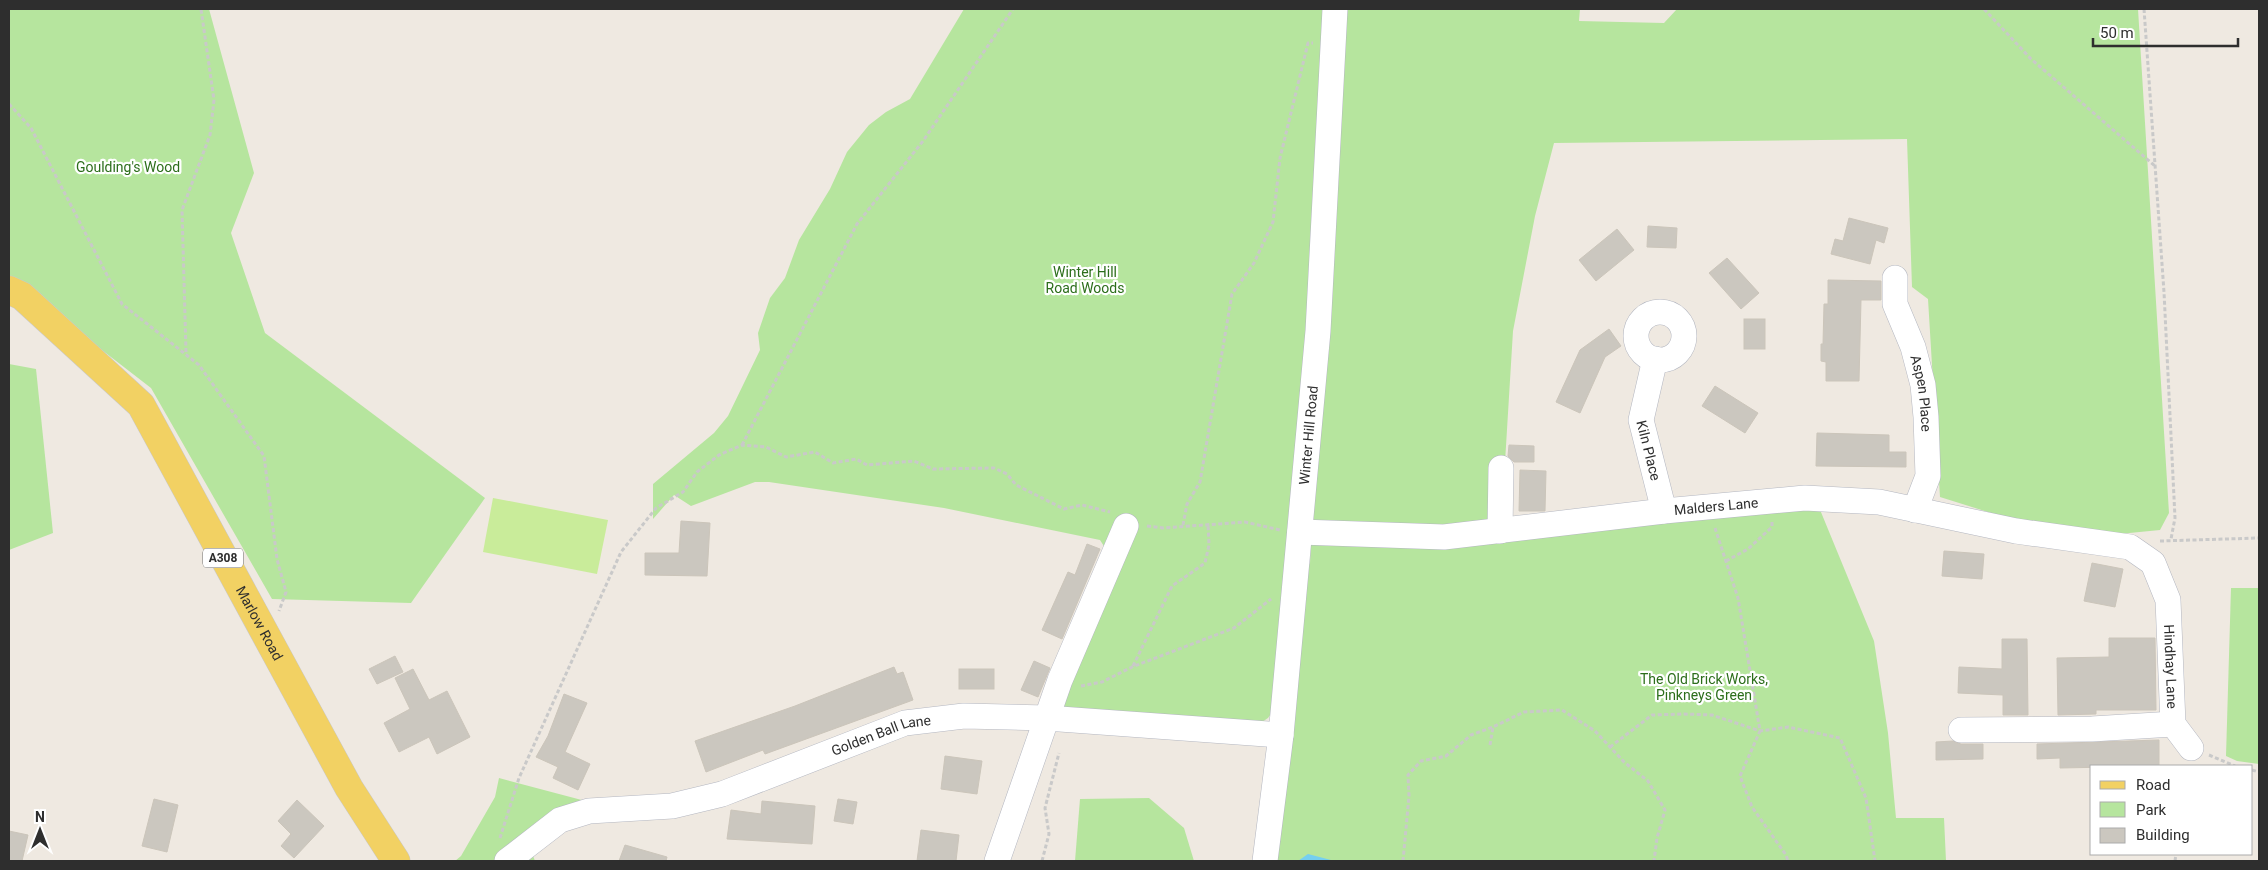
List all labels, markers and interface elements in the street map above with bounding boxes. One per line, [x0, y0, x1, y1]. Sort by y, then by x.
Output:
scale bar [2093, 15, 2238, 47]
text: 50 m [2100, 24, 2134, 42]
park label: Goulding's Wood [76, 159, 180, 175]
park label: Winter Hill Road Woods [1046, 264, 1124, 296]
street label: Aspen Place [1907, 353, 1934, 432]
street label: Winter Hill Road [1296, 385, 1321, 486]
street label: Kiln Place [1633, 419, 1664, 482]
street label: Malders Lane [1673, 494, 1759, 518]
road number: A308 [203, 548, 243, 568]
street label: Marlow Road [233, 583, 286, 663]
street label: Hindhay Lane [2161, 624, 2180, 709]
park label: The Old Brick Works, Pinkneys Green [1640, 671, 1768, 703]
street label: Golden Ball Lane [829, 712, 932, 759]
legend [2090, 765, 2253, 855]
text: Road [2136, 776, 2170, 794]
text: Park [2136, 801, 2167, 819]
north arrow [15, 805, 65, 855]
text: N [35, 809, 45, 825]
text: Building [2136, 826, 2190, 844]

